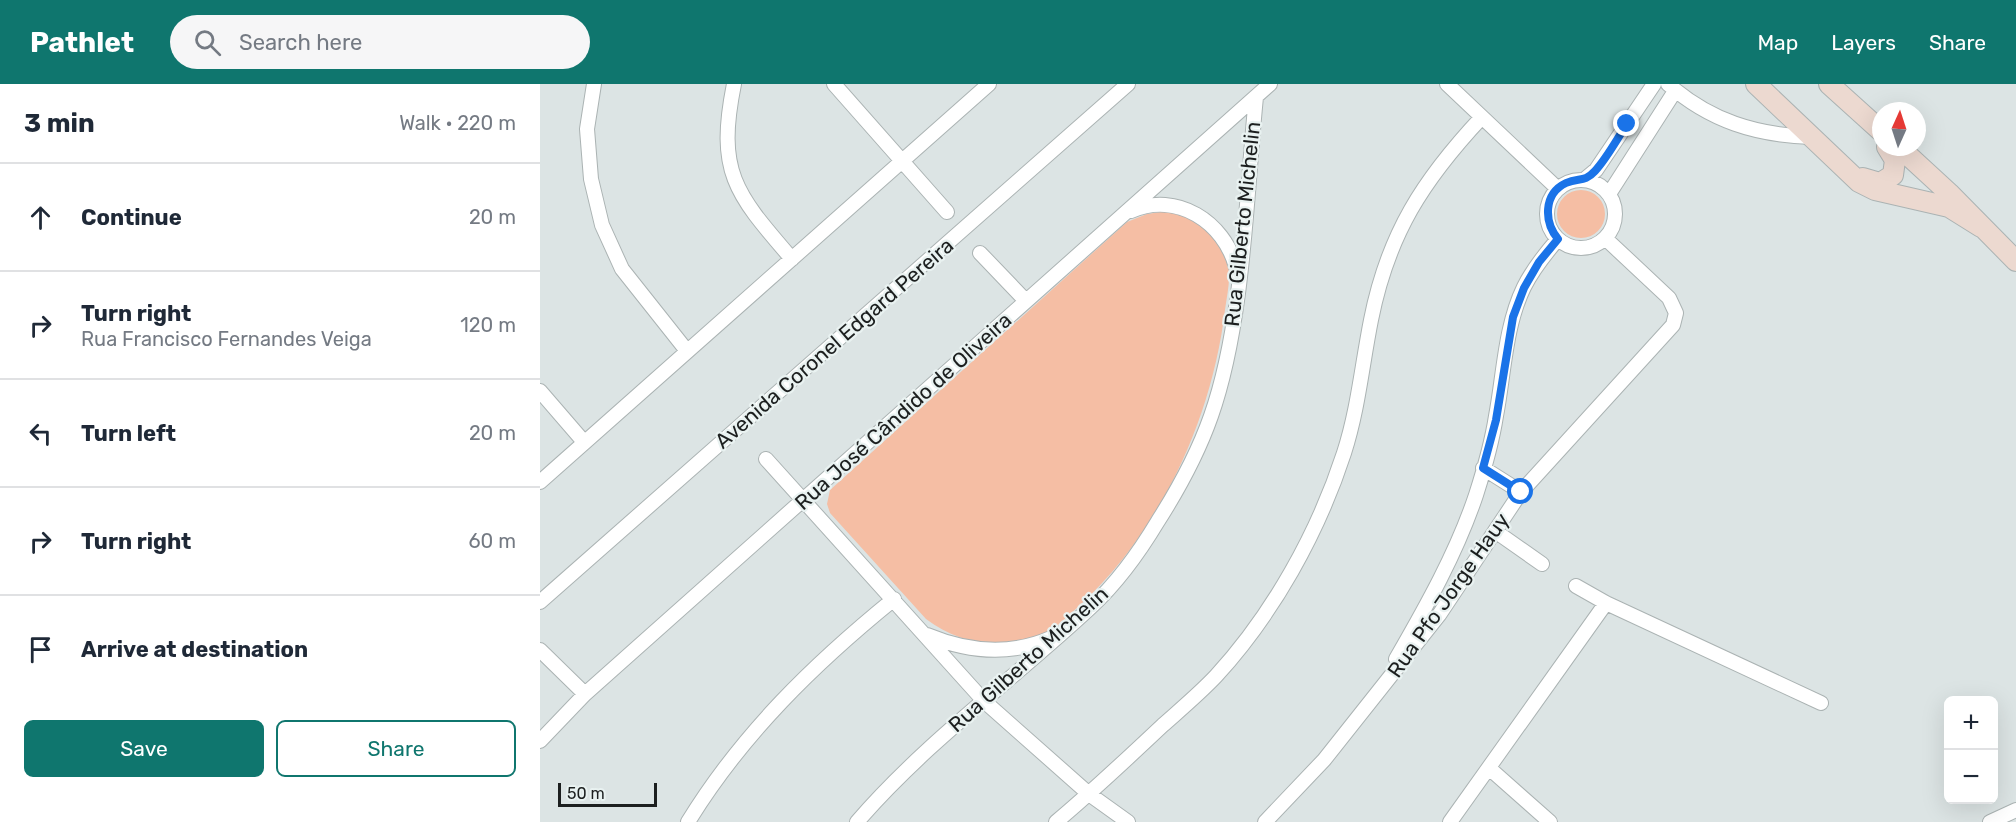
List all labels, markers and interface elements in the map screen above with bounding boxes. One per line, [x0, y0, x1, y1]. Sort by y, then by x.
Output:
search box [170, 15, 590, 69]
text: Pathlet [30, 26, 134, 59]
icon: search [191, 26, 224, 59]
text: Search here [239, 29, 362, 56]
text: Map [1757, 30, 1798, 55]
text: Layers [1831, 30, 1896, 55]
text: Share [1929, 30, 1986, 55]
north arrow [1872, 102, 1926, 156]
text: 3 min [24, 108, 95, 139]
route end [1613, 110, 1639, 136]
text: Walk · 220 m [399, 111, 516, 135]
street label: Rua Gilberto Michelin [1219, 120, 1265, 328]
icon: ahead [24, 201, 57, 234]
text: Continue [81, 204, 182, 231]
text: 20 m [469, 205, 516, 229]
street label: Avenida Coronel Edgard Pereira [710, 233, 958, 453]
text: Turn right [81, 300, 191, 327]
street label: Rua José Cândido de Oliveira [789, 307, 1017, 515]
icon: right [24, 309, 57, 342]
text: 120 m [460, 313, 516, 337]
text: Rua Francisco Fernandes Veiga [81, 327, 372, 351]
icon: left [24, 417, 57, 450]
text: Turn left [81, 420, 176, 447]
text: 20 m [469, 421, 516, 445]
route start [1507, 478, 1533, 504]
street label: Rua Pfo Jorge Hauy [1382, 508, 1514, 682]
icon: right [24, 525, 57, 558]
text: Turn right [81, 528, 191, 555]
text: 60 m [469, 529, 516, 553]
street label: Rua Gilberto Michelin [943, 581, 1113, 737]
icon: arrive [24, 633, 57, 666]
text: Arrive at destination [81, 636, 308, 663]
map controls [1944, 696, 1998, 804]
button: + [1944, 696, 1998, 750]
button: Save [24, 720, 264, 777]
button: Share [276, 720, 516, 777]
button: − [1944, 750, 1998, 804]
scale bar [558, 780, 657, 808]
text: 50 m [567, 784, 605, 803]

